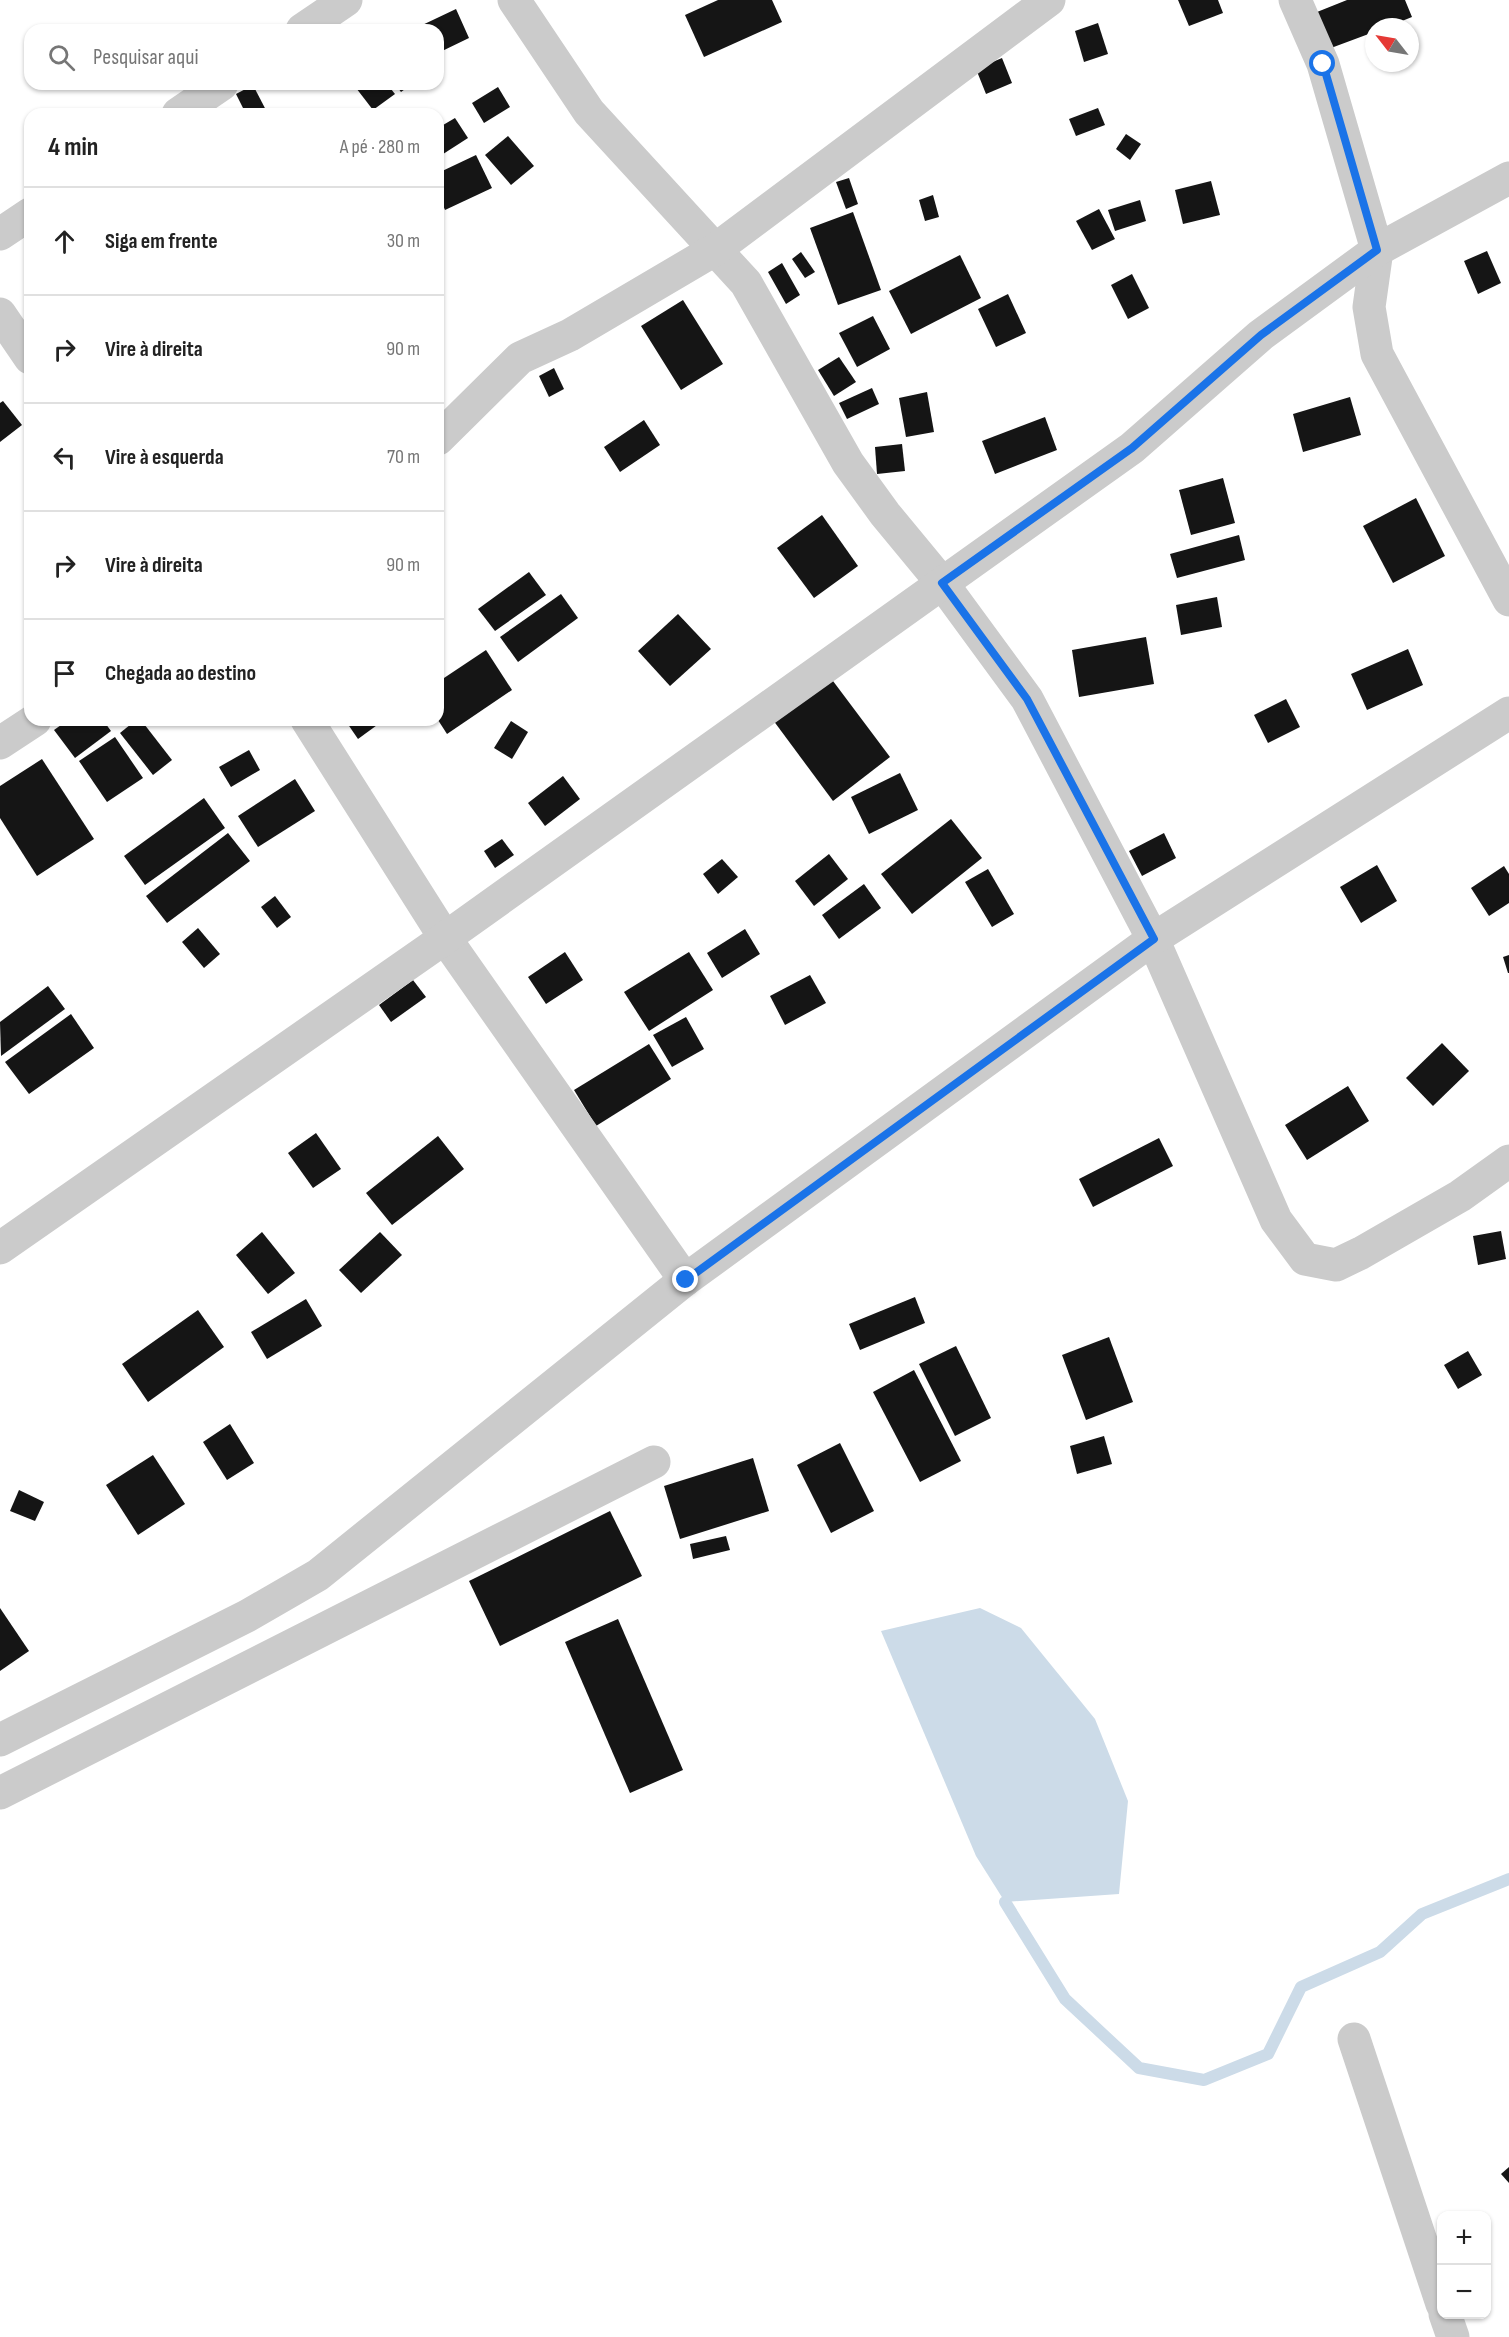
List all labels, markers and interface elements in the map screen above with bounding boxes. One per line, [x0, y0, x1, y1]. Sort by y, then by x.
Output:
north arrow [1365, 18, 1419, 72]
search box [24, 24, 444, 90]
icon: search [45, 41, 78, 74]
text: Pesquisar aqui [93, 44, 198, 71]
route start [1309, 50, 1335, 76]
text: 4 min [48, 132, 98, 163]
text: A pé · 280 m [340, 135, 420, 159]
icon: ahead [48, 225, 81, 258]
text: Siga em frente [105, 228, 218, 255]
text: 30 m [387, 229, 420, 253]
icon: right [48, 333, 81, 366]
text: Vire à direita [105, 336, 203, 363]
text: 90 m [386, 337, 420, 361]
icon: left [48, 441, 81, 474]
text: Vire à esquerda [105, 444, 224, 471]
text: 70 m [387, 445, 420, 469]
icon: right [48, 549, 81, 582]
text: Vire à direita [105, 552, 203, 579]
text: 90 m [386, 553, 420, 577]
icon: arrive [48, 657, 81, 690]
text: Chegada ao destino [105, 660, 256, 687]
route end [672, 1266, 698, 1292]
map controls [1437, 2211, 1491, 2319]
button: + [1437, 2211, 1491, 2265]
button: − [1437, 2265, 1491, 2319]

